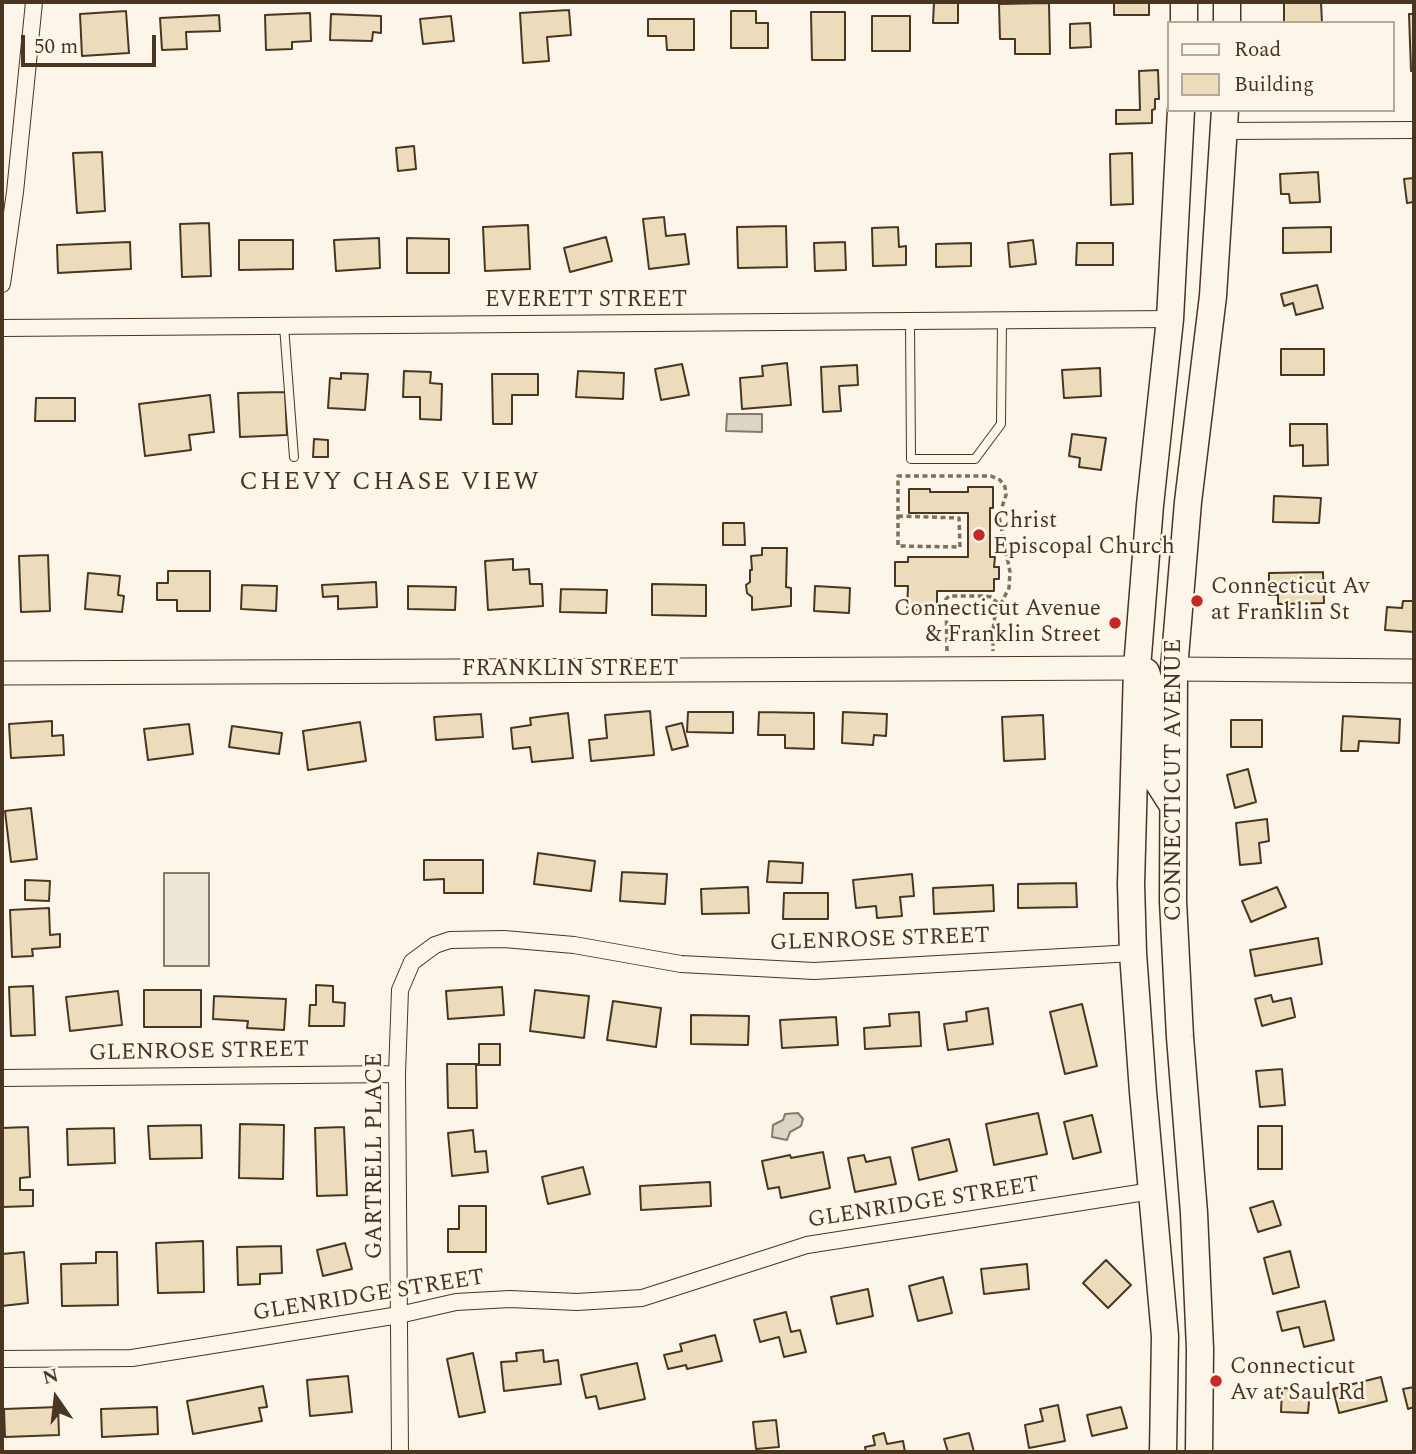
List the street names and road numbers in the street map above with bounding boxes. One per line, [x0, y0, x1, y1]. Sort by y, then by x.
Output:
street label: EVERETT STREET [485, 287, 687, 315]
street label: CONNECTICUT AVENUE [1161, 639, 1189, 921]
street label: FRANKLIN STREET [461, 656, 679, 684]
street label: GLENROSE STREET [769, 923, 991, 959]
street label: GLENROSE STREET [89, 1037, 309, 1069]
street label: GARTRELL PLACE [362, 1053, 390, 1259]
street label: GLENRIDGE STREET [806, 1172, 1042, 1236]
street label: GLENRIDGE STREET [251, 1265, 487, 1329]

